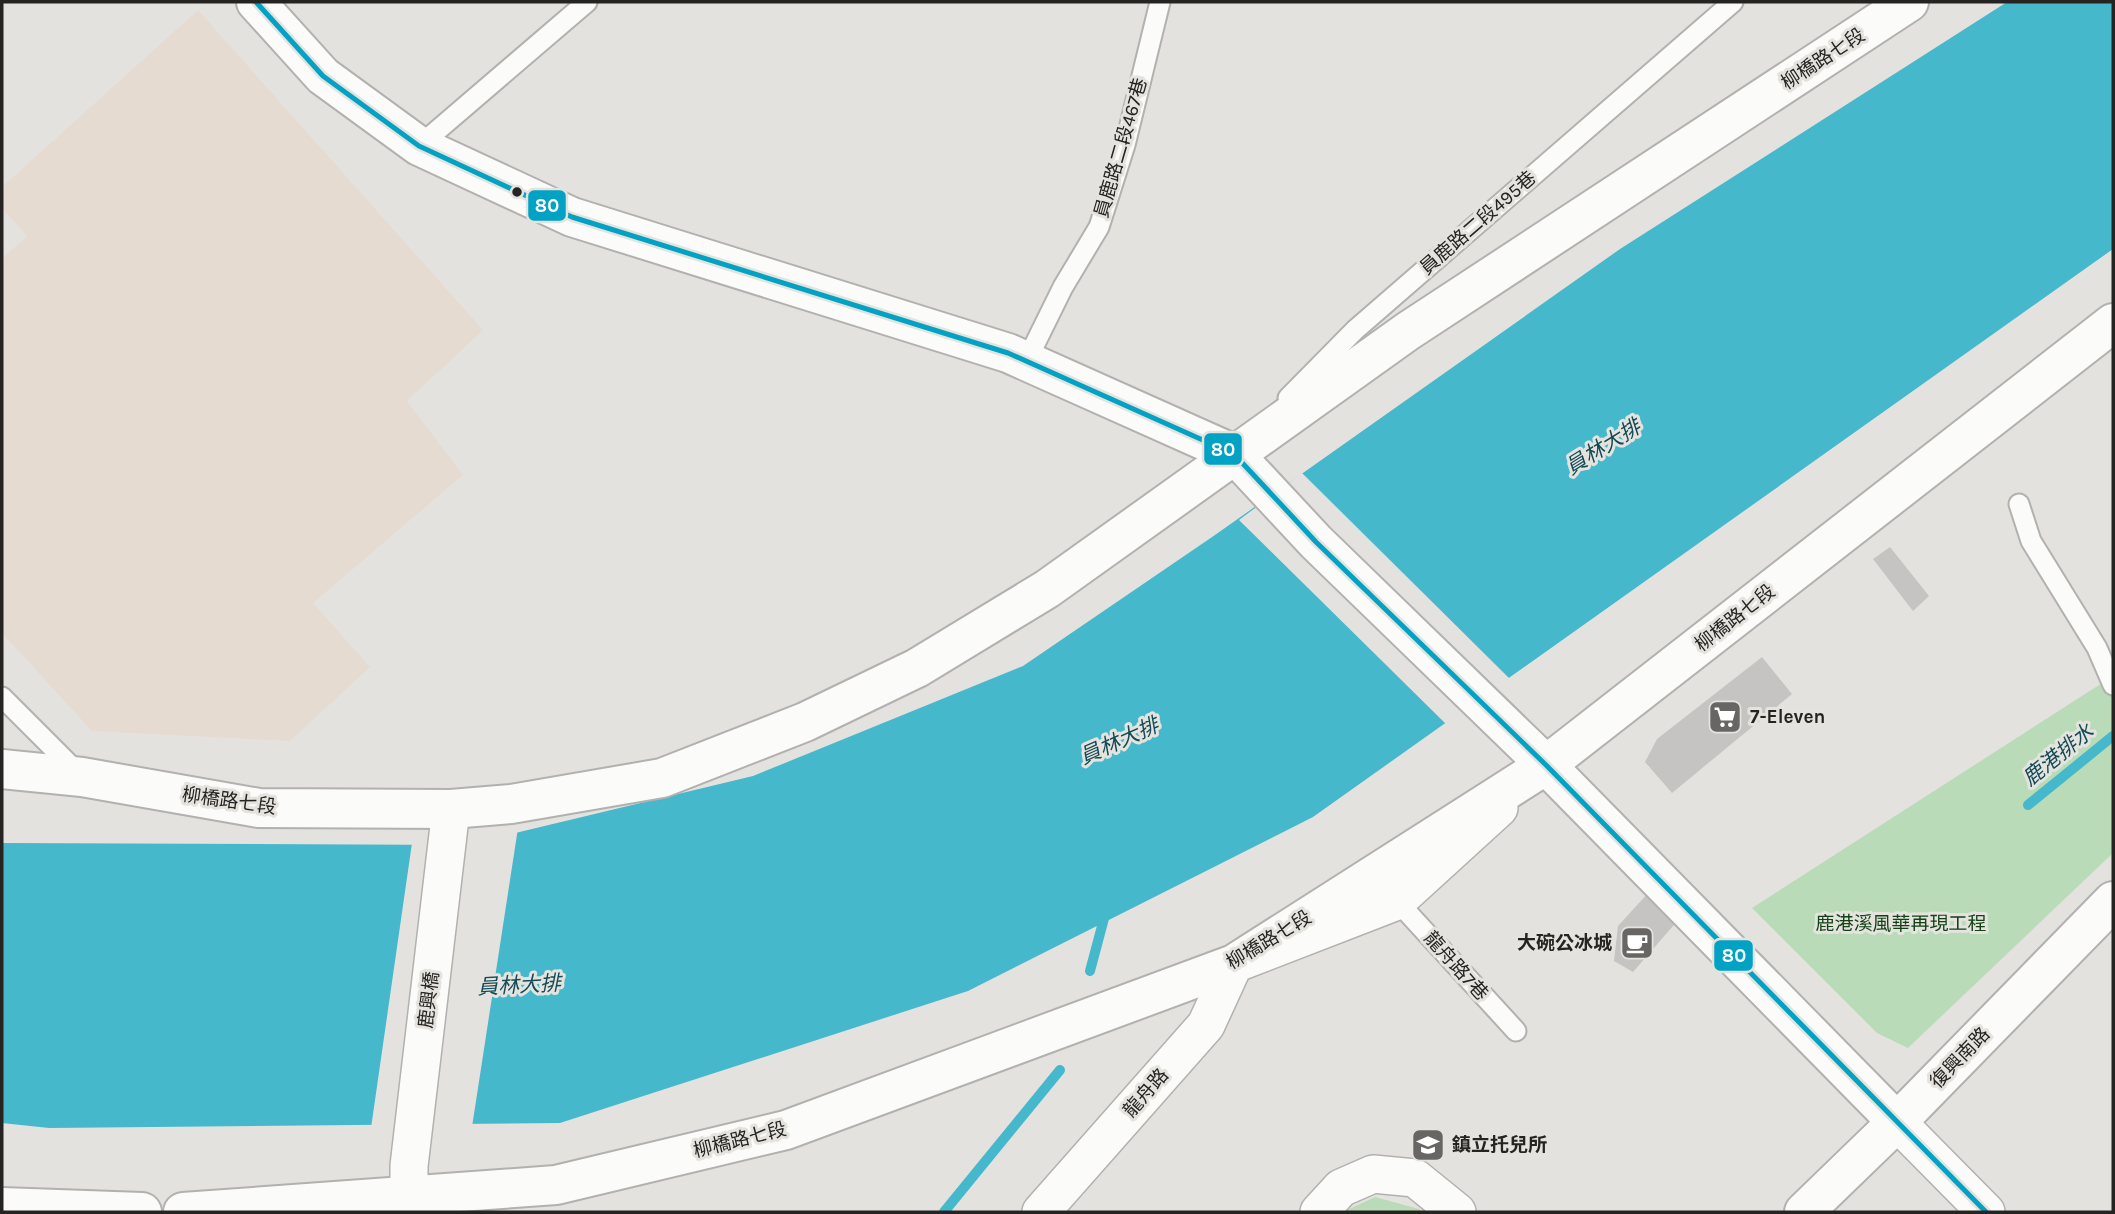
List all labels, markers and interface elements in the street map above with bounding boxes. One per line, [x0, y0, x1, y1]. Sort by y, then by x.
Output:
street label: 柳橋路七段 [1777, 24, 1869, 94]
street label: 員鹿路二段467巷 [1091, 76, 1151, 220]
street label: 員鹿路二段495巷 [1416, 167, 1540, 279]
unlabelled marker [510, 185, 524, 199]
line badge: 80 [527, 189, 567, 222]
text: 80 [535, 195, 559, 217]
water label: 員林大排 [1561, 413, 1648, 479]
line badge: 80 [1203, 432, 1243, 466]
text: 80 [1211, 439, 1235, 461]
street label: 柳橋路七段 [1691, 580, 1779, 656]
supermarket icon: 7-Eleven [1706, 698, 1744, 736]
place label: 7-Eleven [1750, 706, 1825, 728]
water label: 員林大排 [1076, 712, 1165, 769]
water label: 鹿港排水 [2018, 719, 2099, 791]
street label: 柳橋路七段 [180, 783, 278, 819]
street label: 柳橋路七段 [1223, 906, 1315, 974]
park label: 鹿港溪風華再現工程 [1815, 913, 1987, 935]
cafe icon: 大碗公冰城 [1618, 924, 1656, 962]
street label: 龍舟路7巷 [1419, 927, 1493, 1005]
place label: 大碗公冰城 [1517, 932, 1612, 954]
line badge: 80 [1713, 939, 1754, 972]
text: 80 [1722, 945, 1746, 967]
street label: 鹿興橋 [415, 970, 443, 1030]
water label: 員林大排 [476, 971, 565, 999]
street label: 復興南路 [1926, 1023, 1994, 1093]
street label: 龍舟路 [1119, 1064, 1173, 1122]
street label: 柳橋路七段 [691, 1118, 789, 1162]
school or university icon: 鎮立托兒所 [1409, 1126, 1447, 1164]
place label: 鎮立托兒所 [1452, 1134, 1547, 1156]

